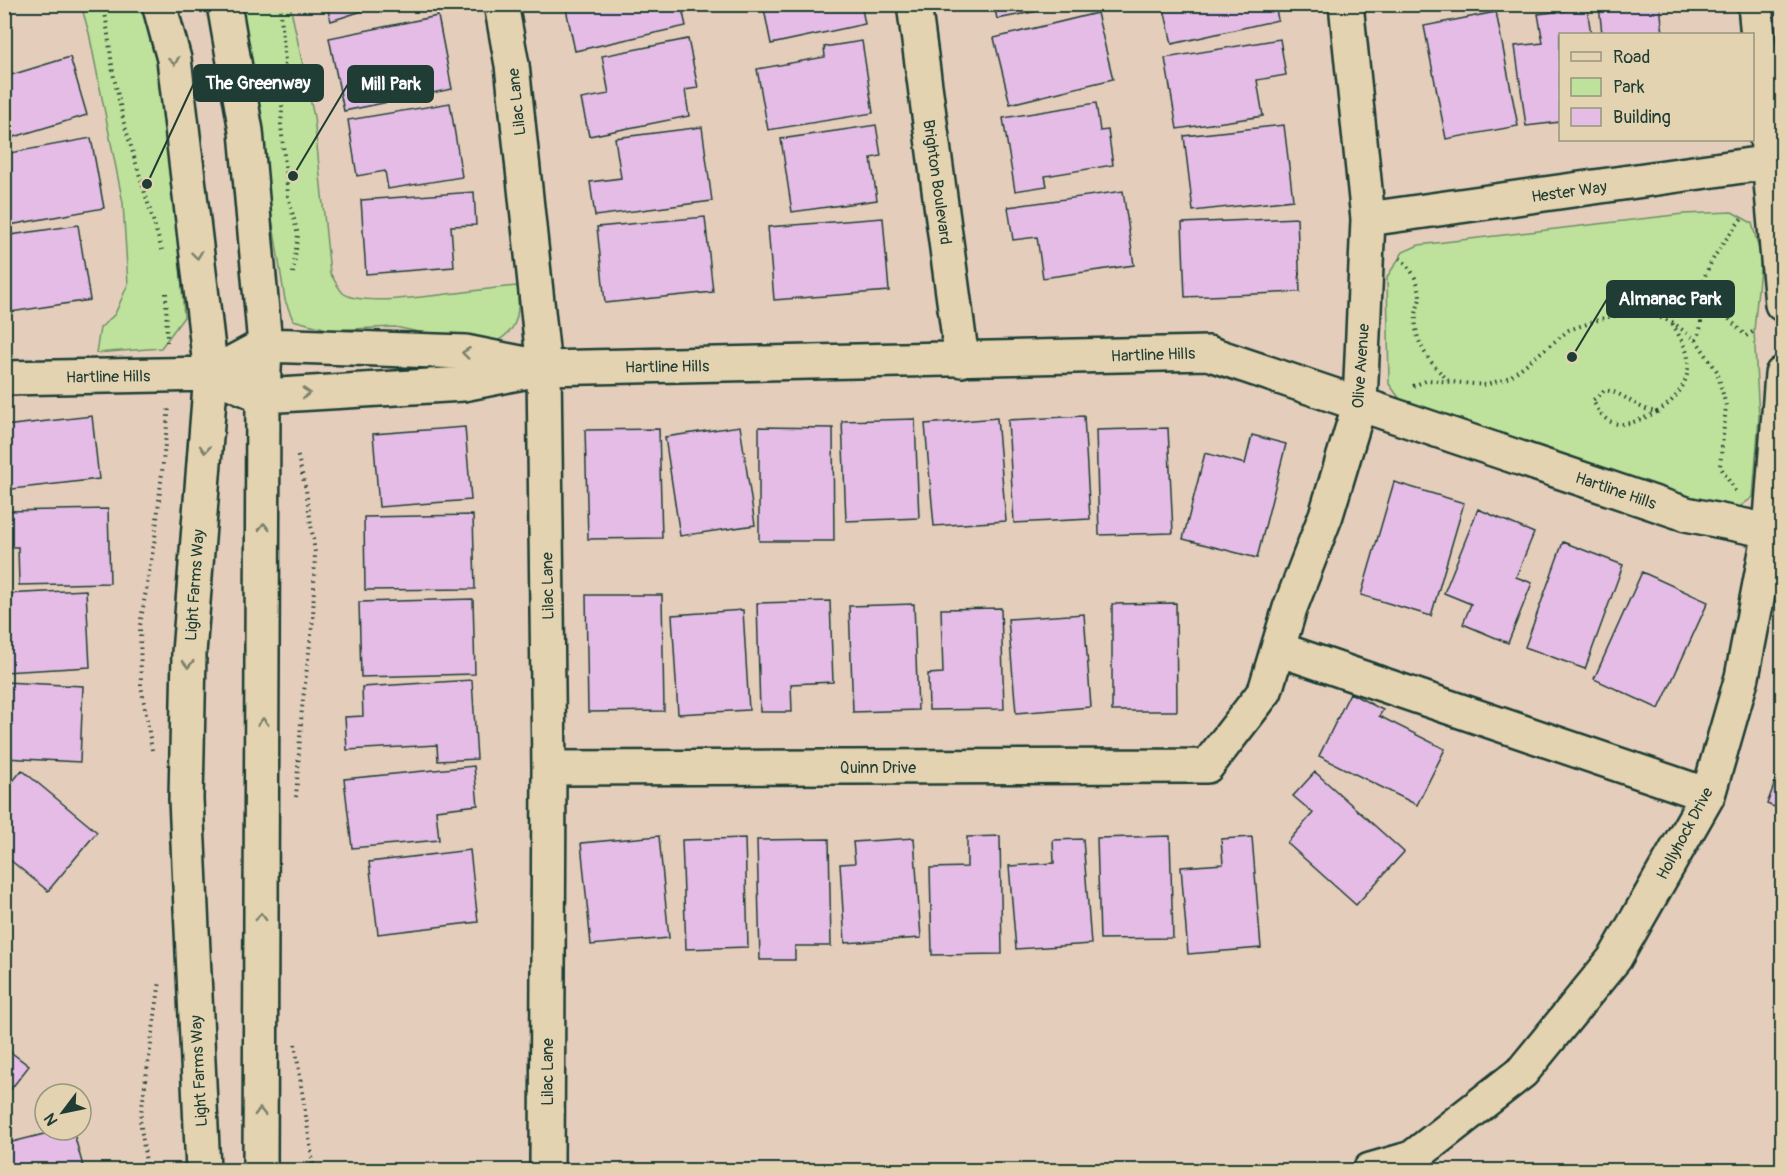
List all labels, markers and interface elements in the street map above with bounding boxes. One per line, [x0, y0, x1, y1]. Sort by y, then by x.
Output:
legend [1559, 33, 1754, 141]
text: Road [1613, 46, 1650, 69]
one-way arrow [167, 56, 179, 66]
callout: The Greenway [194, 65, 323, 101]
callout: Mill Park [348, 66, 433, 102]
street label: Lilac Lane [504, 67, 530, 137]
text: The Greenway [205, 72, 311, 95]
text: Mill Park [361, 73, 422, 96]
text: Park [1613, 76, 1645, 99]
text: Building [1613, 106, 1671, 129]
street label: Brighton Boulevard [918, 118, 956, 246]
street label: Hester Way [1530, 177, 1608, 207]
one-way arrow [190, 250, 202, 259]
callout: Almanac Park [1607, 281, 1734, 317]
text: Almanac Park [1619, 288, 1722, 311]
street label: Olive Avenue [1348, 323, 1374, 409]
street label: Hartline Hills [1111, 344, 1196, 366]
one-way arrow [461, 347, 471, 360]
street label: Hartline Hills [625, 356, 709, 378]
street label: Hartline Hills [66, 366, 150, 388]
one-way arrow [302, 387, 311, 400]
one-way arrow [198, 444, 211, 453]
street label: Hartline Hills [1573, 468, 1659, 514]
one-way arrow [258, 523, 270, 532]
street label: Light Farms Way [181, 528, 209, 642]
street label: Lilac Lane [537, 552, 559, 620]
one-way arrow [182, 660, 195, 669]
one-way arrow [257, 718, 269, 727]
street label: Quinn Drive [840, 758, 916, 778]
street label: Hollyhock Drive [1652, 784, 1718, 883]
one-way arrow [255, 913, 267, 922]
street label: Light Farms Way [186, 1014, 212, 1127]
street label: Lilac Lane [538, 1038, 558, 1106]
north arrow [33, 1082, 93, 1142]
one-way arrow [254, 1108, 266, 1117]
text: N [40, 1109, 62, 1129]

